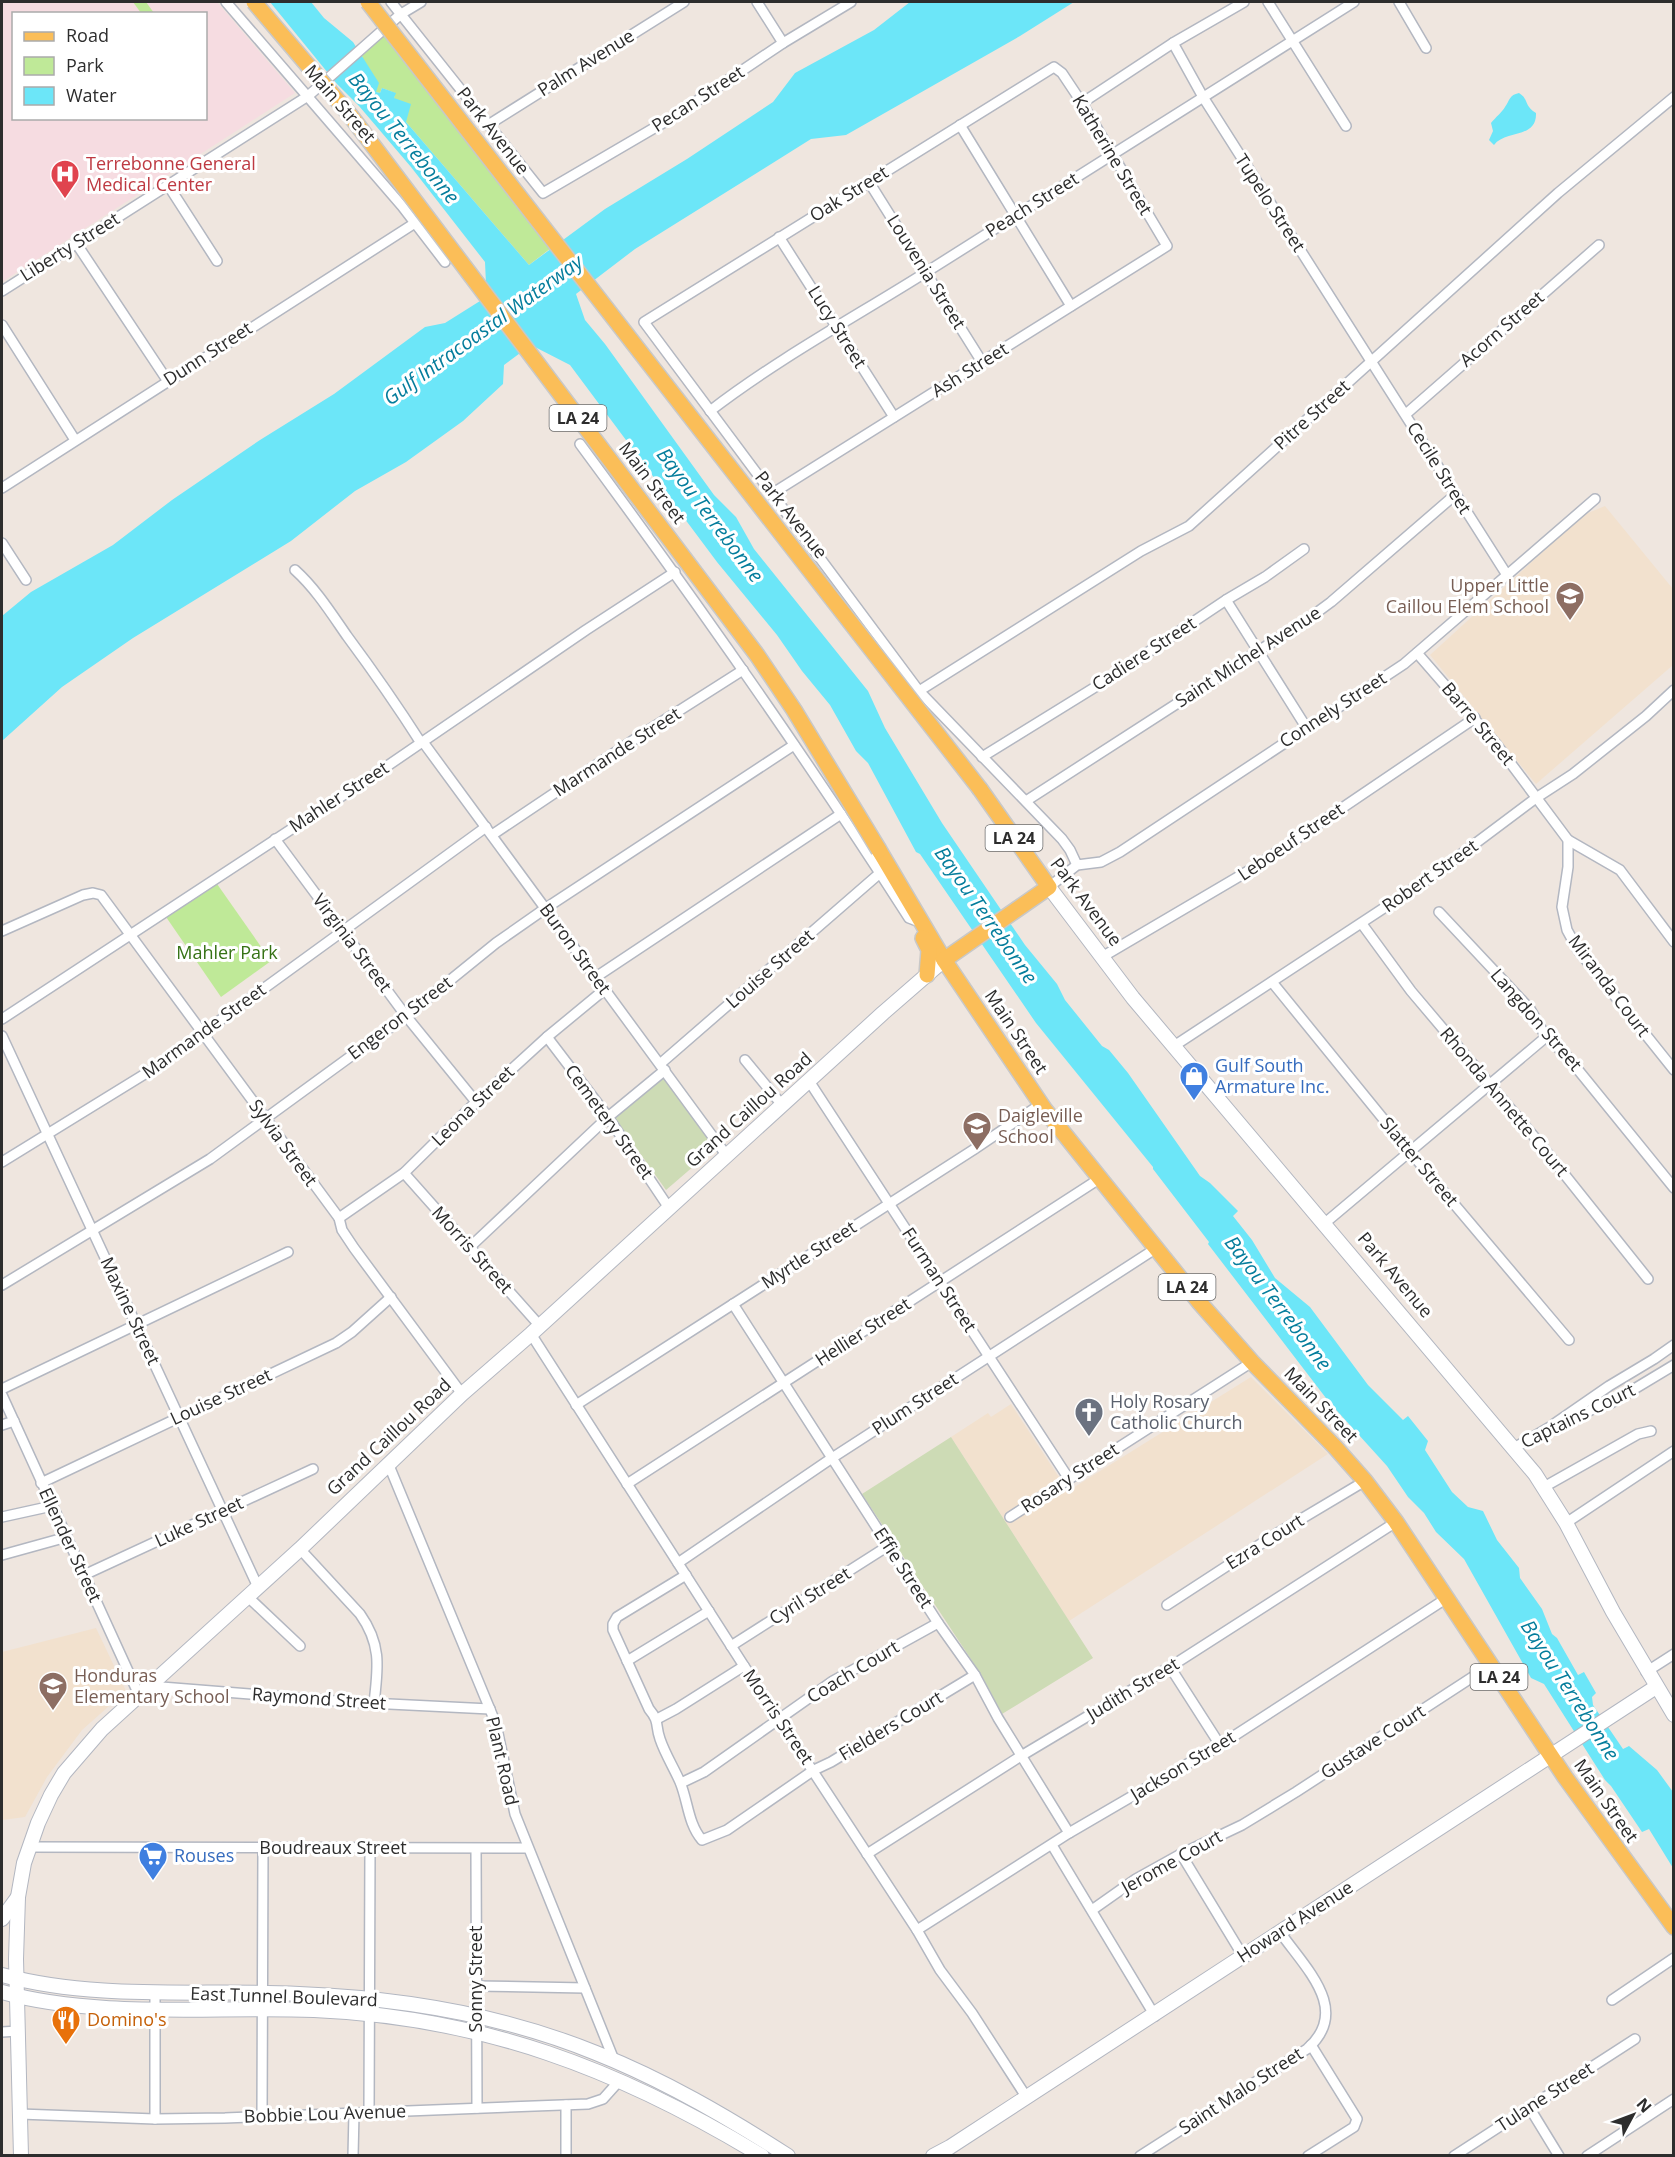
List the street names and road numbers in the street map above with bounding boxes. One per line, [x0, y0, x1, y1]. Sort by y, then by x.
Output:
street label: Palm Avenue [533, 23, 638, 101]
street label: Main Street [300, 59, 382, 148]
street label: Pecan Street [647, 59, 748, 137]
street label: Park Avenue [452, 82, 536, 179]
street label: Katherine Street [1067, 90, 1158, 219]
street label: Tupelo Street [1230, 149, 1312, 256]
street label: Oak Street [805, 160, 892, 227]
street label: Peach Street [980, 166, 1083, 242]
street label: Liberty Street [15, 206, 124, 286]
street label: Louvenia Street [882, 210, 972, 333]
street label: Lucy Street [803, 281, 873, 372]
street label: Acorn Street [1454, 285, 1549, 371]
street label: Dunn Street [159, 316, 256, 391]
street label: Ash Street [927, 336, 1012, 402]
street label: Pitre Street [1268, 374, 1354, 455]
road number: LA 24 [550, 405, 606, 431]
street label: Cecile Street [1402, 417, 1478, 518]
street label: Main Street [614, 437, 691, 528]
street label: Park Avenue [750, 466, 834, 563]
street label: Saint Michel Avenue [1170, 600, 1325, 712]
street label: Cadiere Street [1087, 611, 1200, 696]
street label: Connely Street [1274, 666, 1391, 753]
street label: Barre Street [1437, 677, 1521, 770]
street label: Marmande Street [548, 701, 685, 801]
street label: Mahler Street [284, 755, 393, 837]
street label: Leboeuf Street [1233, 797, 1348, 886]
road number: LA 24 [986, 825, 1042, 851]
street label: Robert Street [1377, 833, 1482, 917]
street label: Park Avenue [1046, 852, 1128, 951]
street label: Virginia Street [308, 888, 398, 997]
street label: Buron Street [535, 898, 617, 999]
street label: Louise Street [720, 923, 819, 1013]
street label: Miranda Court [1564, 930, 1656, 1041]
street label: Langdon Street [1486, 963, 1588, 1076]
street label: Engeron Street [342, 970, 457, 1064]
street label: Marmande Street [137, 977, 270, 1083]
street label: Main Street [980, 985, 1054, 1078]
street label: Rhonda Annette Court [1435, 1022, 1574, 1181]
street label: Grand Caillou Road [680, 1046, 816, 1172]
street label: Cemetery Street [560, 1059, 660, 1184]
street label: Leona Street [426, 1060, 519, 1151]
street label: Sylvia Street [244, 1094, 323, 1191]
street label: Slatter Street [1375, 1112, 1464, 1211]
street label: Morris Street [427, 1200, 518, 1298]
street label: Myrtle Street [756, 1215, 861, 1294]
street label: Furman Street [897, 1222, 983, 1336]
street label: Park Avenue [1353, 1226, 1439, 1322]
street label: Maxine Street [95, 1253, 166, 1368]
road number: LA 24 [1158, 1274, 1216, 1300]
street label: Hellier Street [810, 1291, 915, 1371]
street label: Main Street [1279, 1361, 1364, 1447]
street label: Louise Street [166, 1362, 275, 1430]
street label: Plum Street [867, 1366, 962, 1440]
street label: Grand Caillou Road [321, 1372, 456, 1500]
street label: Captains Court [1516, 1377, 1639, 1453]
street label: Rosary Street [1016, 1437, 1123, 1518]
street label: Ellender Street [34, 1483, 108, 1606]
street label: Luke Street [150, 1490, 247, 1552]
street label: Ezra Court [1221, 1508, 1308, 1575]
street label: Effie Street [869, 1522, 939, 1612]
street label: Cyril Street [764, 1561, 855, 1630]
street label: Coach Court [802, 1634, 903, 1708]
street label: Judith Street [1080, 1651, 1183, 1726]
street label: Morris Street [738, 1664, 819, 1769]
road number: LA 24 [1470, 1664, 1528, 1690]
street label: Raymond Street [251, 1681, 387, 1715]
street label: Fielders Court [834, 1685, 947, 1766]
street label: Gustave Court [1316, 1698, 1429, 1784]
street label: Plant Road [481, 1714, 525, 1808]
street label: Jackson Street [1124, 1724, 1239, 1807]
street label: Main Street [1569, 1754, 1644, 1847]
street label: Jerome Court [1115, 1824, 1226, 1900]
street label: Boudreaux Street [259, 1835, 407, 1859]
street label: Howard Avenue [1232, 1875, 1357, 1968]
street label: Sonny Street [463, 1926, 487, 2032]
street label: East Tunnel Boulevard [190, 1981, 378, 2011]
street label: Saint Malo Street [1174, 2041, 1307, 2139]
street label: Tulane Street [1491, 2056, 1598, 2137]
street label: Bobbie Lou Avenue [243, 2098, 407, 2128]

